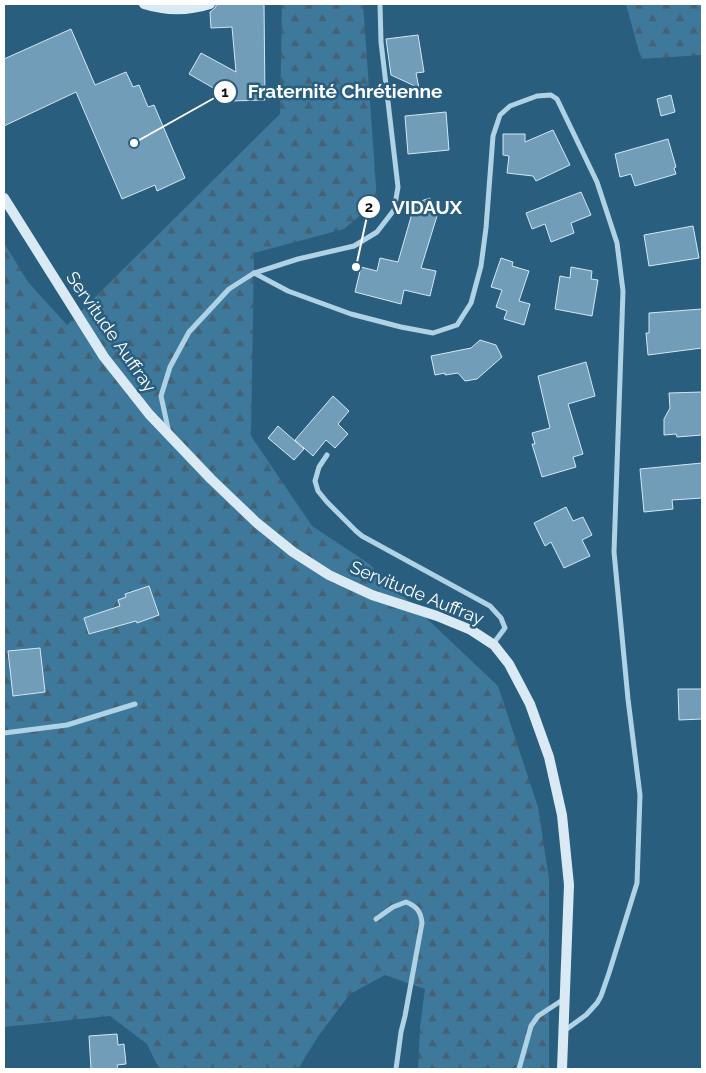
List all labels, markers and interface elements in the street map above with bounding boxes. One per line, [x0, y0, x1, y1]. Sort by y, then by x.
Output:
callout: Fraternité Chrétienne [213, 75, 452, 109]
text: Fraternité Chrétienne [248, 80, 442, 102]
text: 1 [221, 83, 229, 101]
callout: VIDAUX [357, 190, 472, 224]
text: VIDAUX [392, 196, 463, 218]
text: 2 [365, 198, 373, 216]
street label: Servitude Auffray [62, 267, 161, 396]
street label: Servitude Auffray [347, 556, 487, 629]

